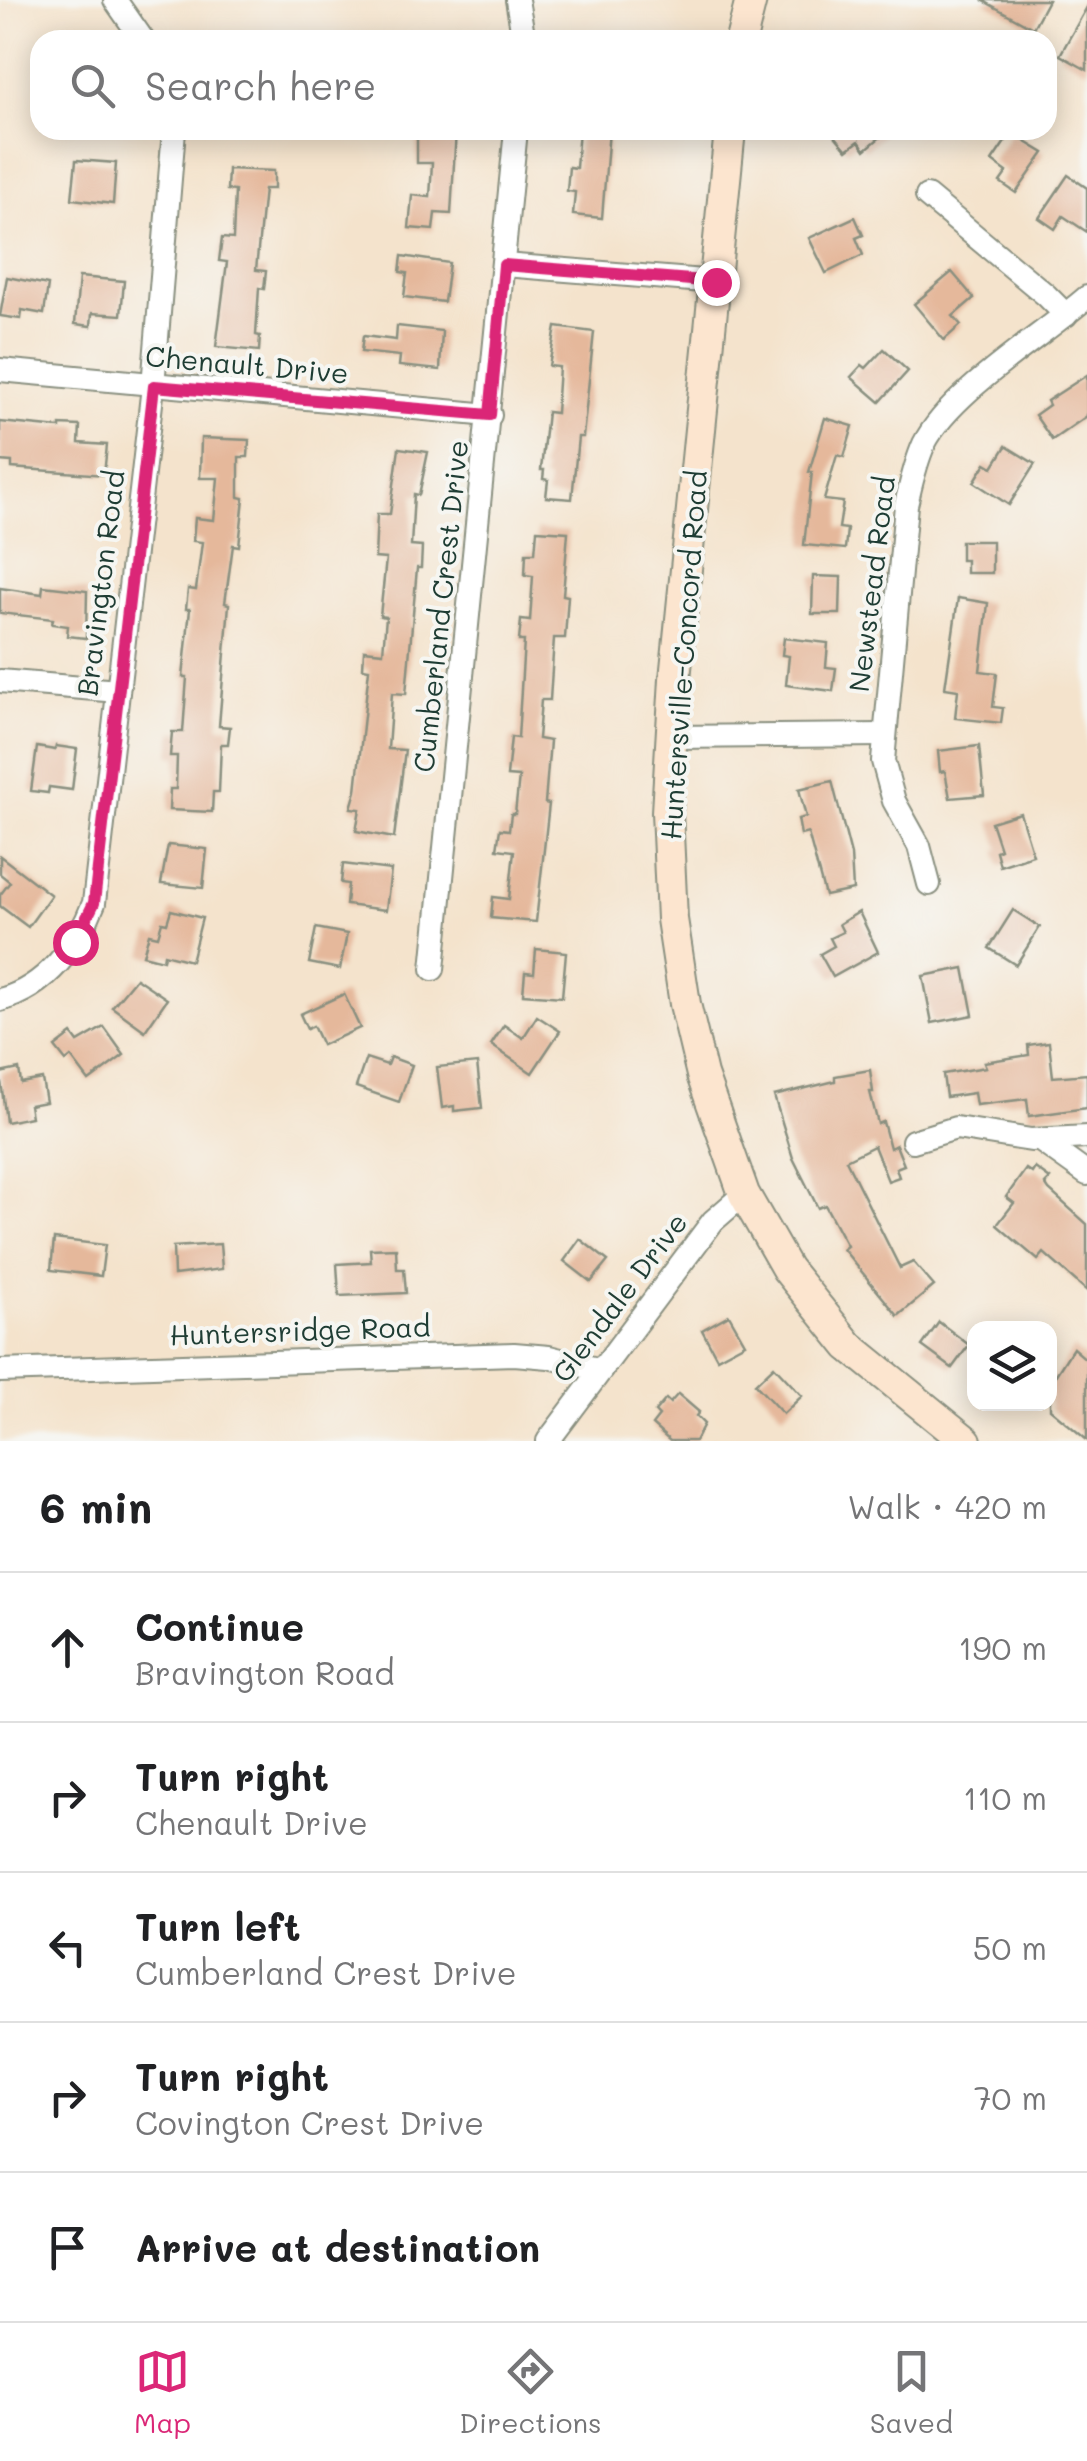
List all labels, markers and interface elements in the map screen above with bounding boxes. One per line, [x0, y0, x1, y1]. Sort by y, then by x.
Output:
search box [30, 30, 1057, 140]
icon: search [65, 58, 120, 113]
text: Search here [145, 60, 376, 110]
route end [694, 260, 740, 306]
street label: Chenault Drive [144, 337, 350, 391]
street label: Cumberland Crest Drive [405, 438, 475, 774]
street label: Bravington Road [68, 468, 132, 698]
street label: Huntersville-Concord Road [652, 469, 714, 841]
street label: Newstead Road [840, 474, 902, 694]
route start [53, 920, 99, 966]
street label: Glendale Drive [543, 1205, 695, 1389]
street label: Huntersridge Road [169, 1307, 431, 1353]
map controls [967, 1321, 1057, 1411]
button: layers [967, 1321, 1057, 1411]
text: 6 min [40, 1479, 152, 1534]
text: Walk · 420 m [847, 1485, 1047, 1527]
text: Continue [135, 1601, 304, 1651]
icon: ahead [40, 1620, 95, 1675]
text: 190 m [958, 1626, 1047, 1668]
text: Bravington Road [135, 1651, 395, 1693]
text: Turn right [135, 1751, 329, 1801]
icon: right [40, 1770, 95, 1825]
text: 110 m [963, 1776, 1047, 1818]
text: Chenault Drive [135, 1801, 368, 1843]
text: Turn left [135, 1901, 301, 1951]
icon: left [40, 1920, 95, 1975]
text: 50 m [973, 1926, 1047, 1968]
text: Cumberland Crest Drive [135, 1951, 517, 1993]
text: Turn right [135, 2051, 329, 2101]
icon: right [40, 2070, 95, 2125]
text: 70 m [974, 2076, 1047, 2118]
text: Covington Crest Drive [135, 2101, 484, 2143]
icon: arrive [40, 2220, 95, 2275]
text: Arrive at destination [135, 2222, 540, 2272]
tab: Map [134, 2344, 191, 2440]
tab: Directions [459, 2344, 602, 2440]
tab: Saved [870, 2344, 953, 2440]

